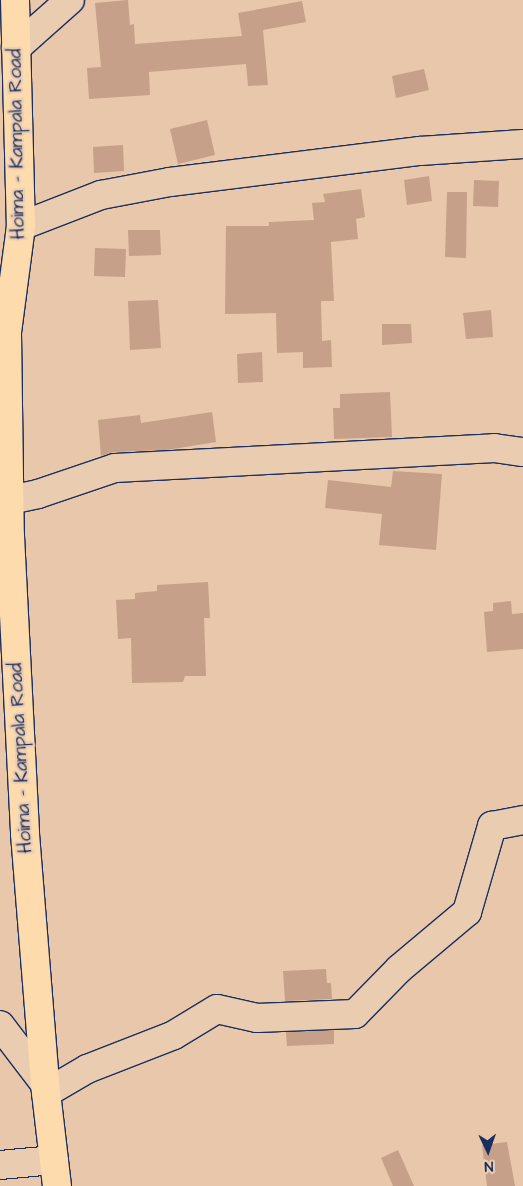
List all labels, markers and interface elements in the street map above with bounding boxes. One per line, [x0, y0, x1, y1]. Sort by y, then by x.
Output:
street label: Hoima - Kampala Road [4, 48, 30, 240]
street label: Hoima - Kampala Road [5, 662, 37, 854]
north arrow [463, 1126, 513, 1176]
text: N [484, 1156, 494, 1176]

